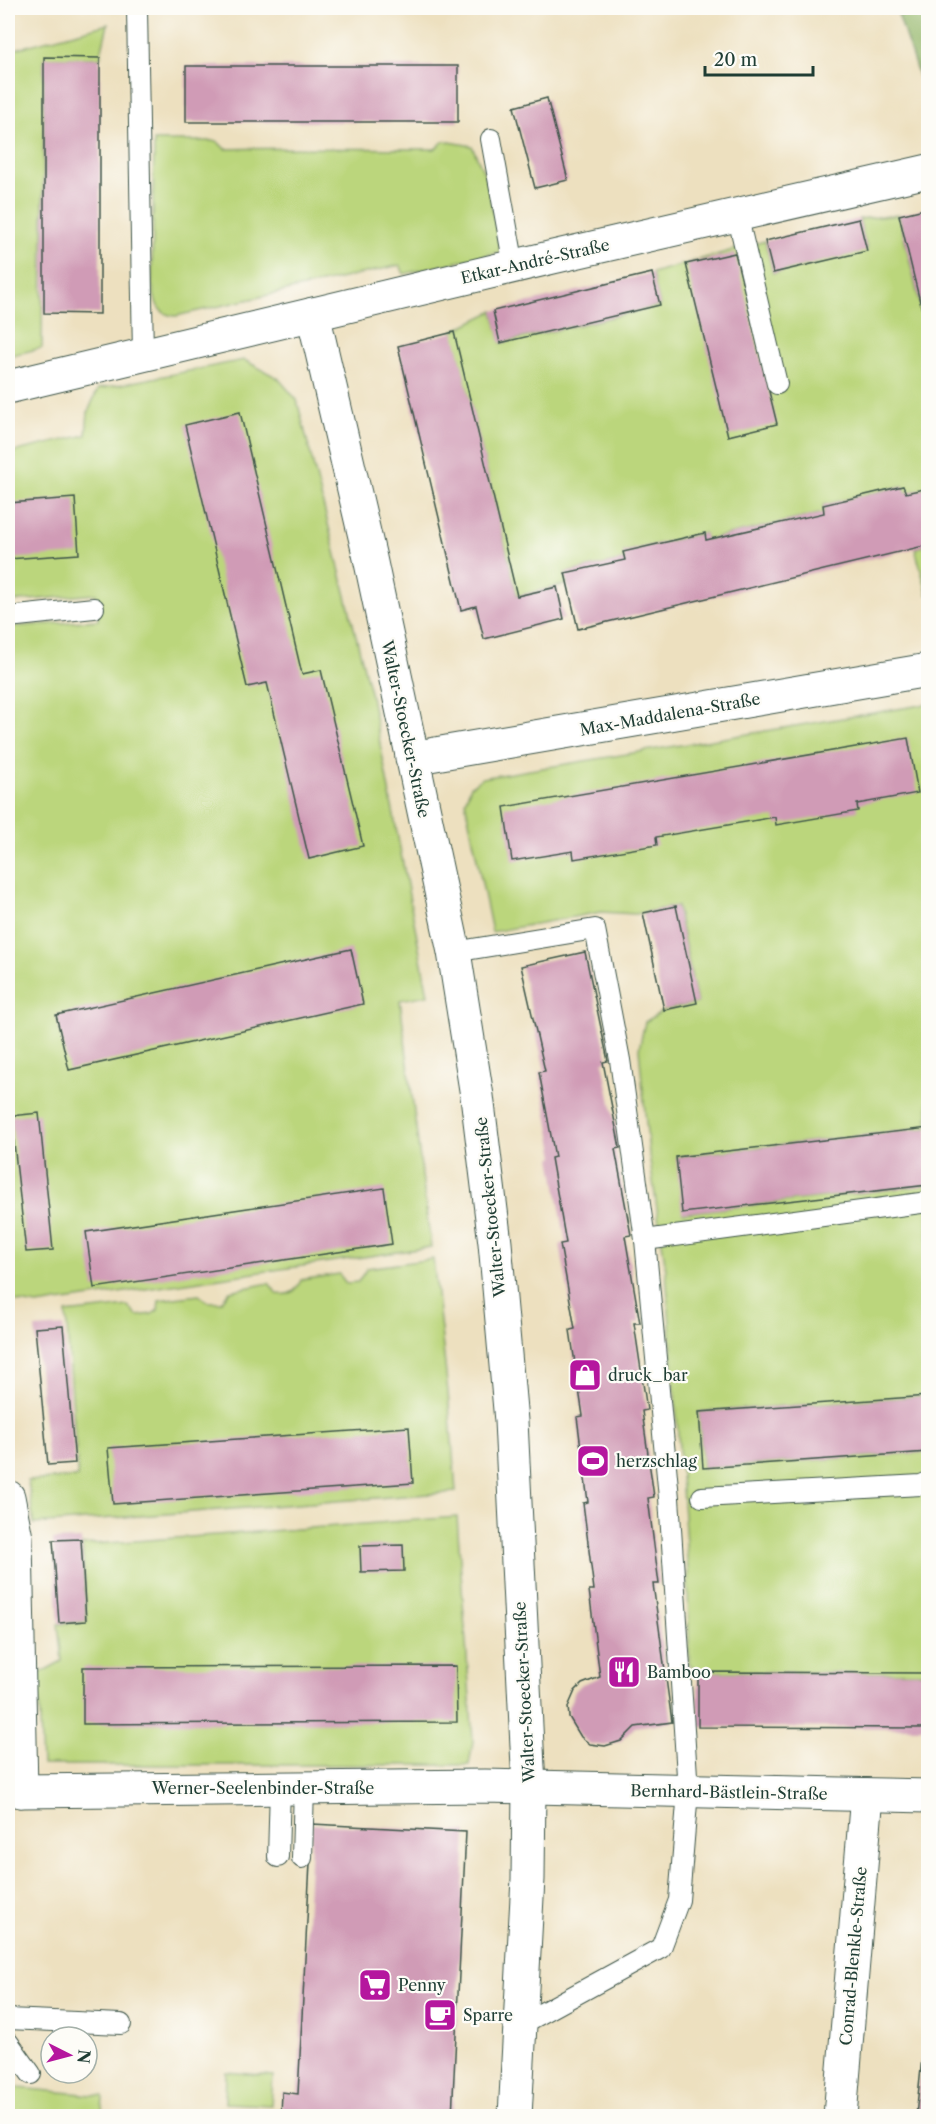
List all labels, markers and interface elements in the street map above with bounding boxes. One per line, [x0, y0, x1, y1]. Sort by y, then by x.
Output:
scale bar [705, 39, 813, 77]
text: 20 m [714, 49, 758, 71]
street label: Etkar-André-Straße [459, 234, 611, 288]
street label: Walter-Stoecker-Straße [377, 637, 435, 820]
street label: Max-Maddalena-Straße [578, 688, 762, 740]
street label: Walter-Stoecker-Straße [471, 1116, 510, 1299]
shop icon: druck_bar [567, 1357, 603, 1393]
place label: druck_bar [608, 1365, 688, 1385]
sports icon: herzschlag [575, 1443, 611, 1479]
place label: herzschlag [616, 1451, 698, 1471]
street label: Walter-Stoecker-Straße [509, 1601, 539, 1784]
restaurant icon: Bamboo [606, 1654, 642, 1690]
place label: Bamboo [647, 1662, 711, 1682]
street label: Werner-Seelenbinder-Straße [151, 1778, 374, 1798]
street label: Bernhard-Bästlein-Straße [630, 1780, 828, 1804]
street label: Conrad-Blenkle-Straße [835, 1866, 871, 2046]
supermarket icon: Penny [357, 1967, 393, 2003]
place label: Penny [398, 1975, 447, 1995]
cafe icon: Sparre [422, 1997, 458, 2033]
place label: Sparre [463, 2005, 513, 2025]
north arrow [39, 2025, 99, 2085]
text: N [73, 2049, 95, 2065]

